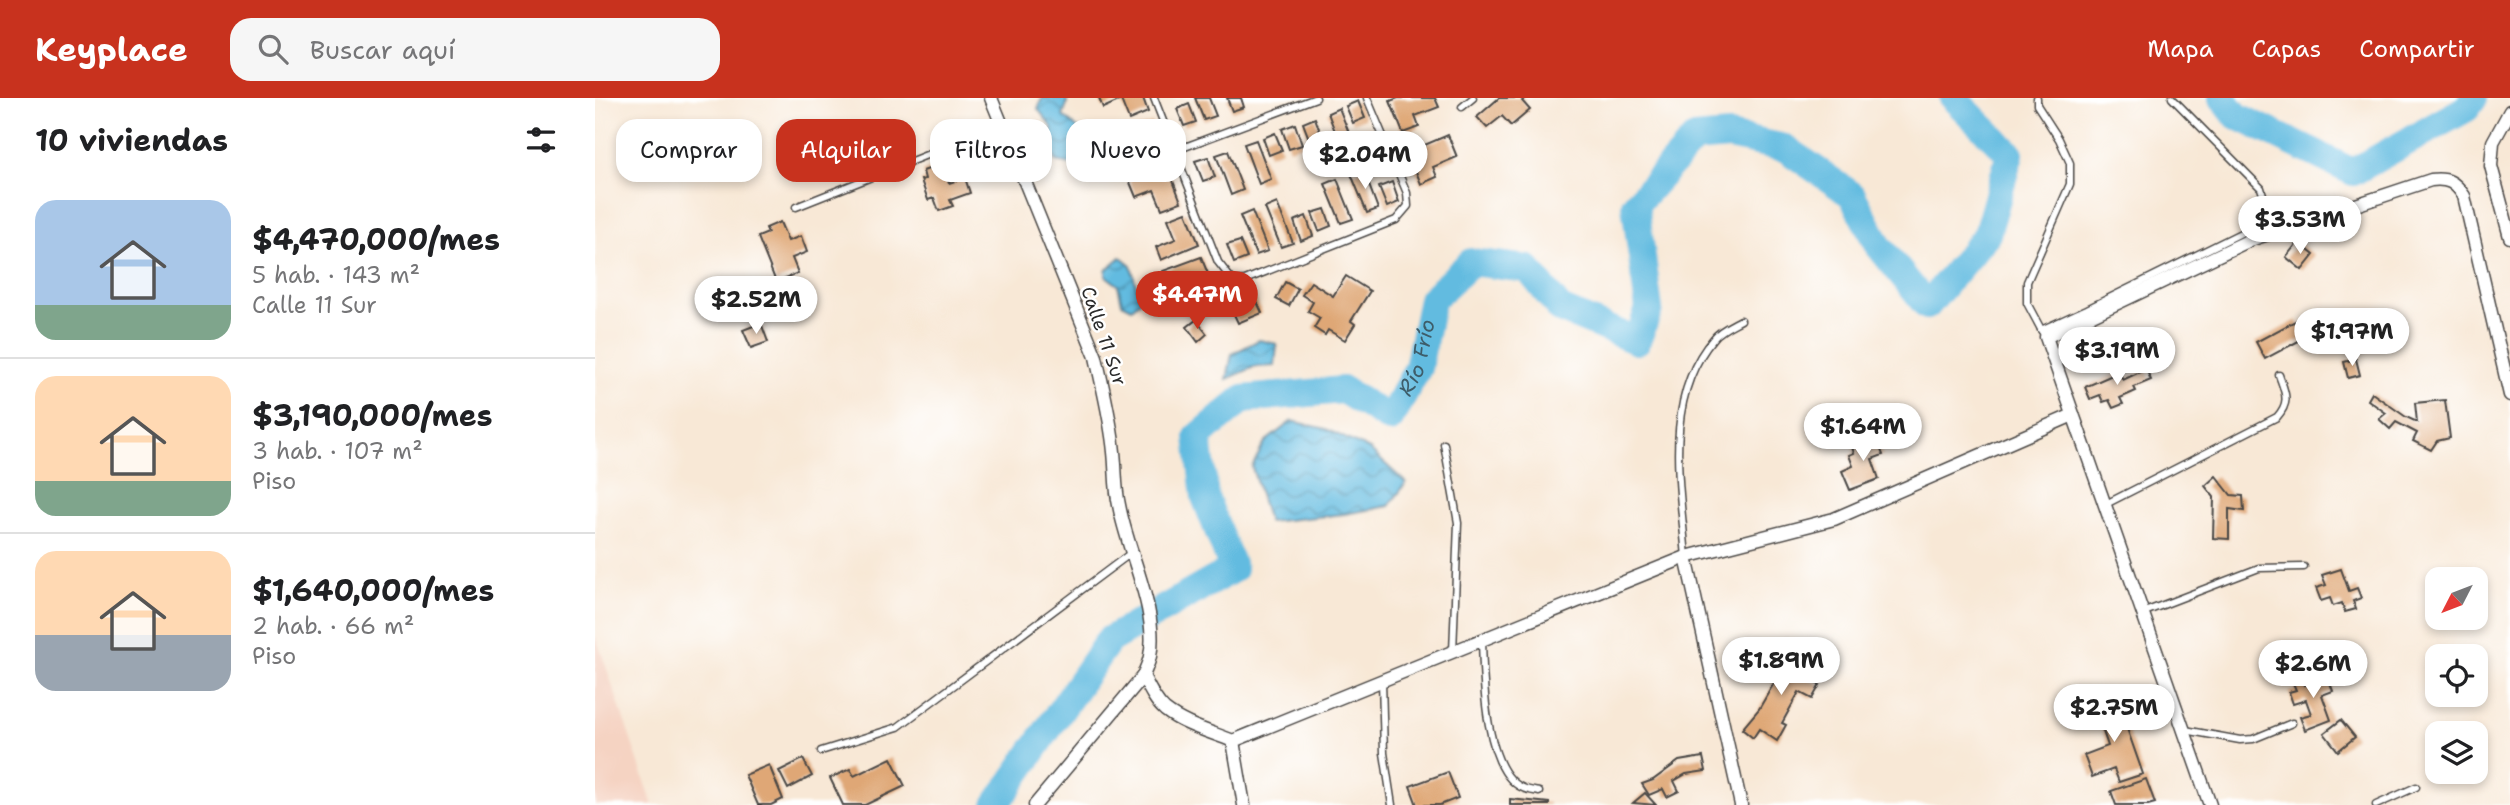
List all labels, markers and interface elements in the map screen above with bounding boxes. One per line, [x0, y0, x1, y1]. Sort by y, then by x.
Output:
search box [230, 18, 720, 81]
text: Keyplace [35, 27, 188, 72]
icon: search [254, 30, 292, 68]
text: Buscar aquí [310, 32, 455, 67]
text: Mapa [2147, 33, 2214, 65]
text: Capas [2252, 33, 2321, 65]
text: Compartir [2359, 33, 2475, 65]
chip: Comprar [616, 119, 762, 182]
chip: Alquilar [776, 119, 916, 182]
chip: Filtros [930, 119, 1052, 182]
chip: Nuevo [1066, 119, 1186, 182]
text: 10 viviendas [35, 120, 228, 161]
icon: filters [522, 121, 560, 159]
pin: $2.04M [1308, 132, 1422, 191]
text: $2.04M [1319, 139, 1411, 169]
pin: $3.53M [2243, 197, 2357, 256]
text: $3.53M [2254, 204, 2346, 234]
text: $4,470,000/mes [252, 219, 500, 260]
icon: home [91, 228, 175, 312]
text: 5 hab. · 143 m² [252, 260, 420, 290]
pin: $4.47M [1140, 272, 1254, 331]
pin: $2.52M [699, 276, 813, 336]
text: $4.47M [1152, 279, 1242, 309]
street label: Calle 11 Sur [1075, 283, 1133, 389]
text: $2.52M [710, 284, 802, 314]
text: Calle 11 Sur [252, 290, 377, 320]
pin: $1.97M [2295, 308, 2409, 368]
text: $1.97M [2310, 316, 2394, 346]
water label: Río Frío [1391, 317, 1442, 401]
pin: $3.19M [2060, 328, 2174, 387]
text: $3.19M [2074, 335, 2160, 365]
text: $3,190,000/mes [252, 395, 493, 436]
icon: home [91, 404, 175, 488]
pin: $1.64M [1806, 404, 1920, 463]
text: $1.64M [1820, 411, 1906, 441]
text: 3 hab. · 107 m² [252, 436, 423, 466]
text: Piso [252, 466, 296, 496]
north arrow [2425, 567, 2489, 630]
map controls [2425, 567, 2488, 784]
text: $1,640,000/mes [252, 570, 494, 611]
icon: home [91, 579, 175, 663]
text: 2 hab. · 66 m² [252, 611, 414, 641]
pin: $1.89M [1724, 638, 1838, 697]
pin: $2.6M [2264, 640, 2362, 700]
text: Piso [252, 641, 296, 671]
button: locate [2425, 644, 2488, 707]
text: $1.89M [1738, 645, 1824, 675]
text: $2.6M [2275, 648, 2352, 678]
pin: $2.75M [2057, 684, 2171, 744]
text: $2.75M [2070, 692, 2158, 722]
button: layers [2425, 721, 2488, 784]

